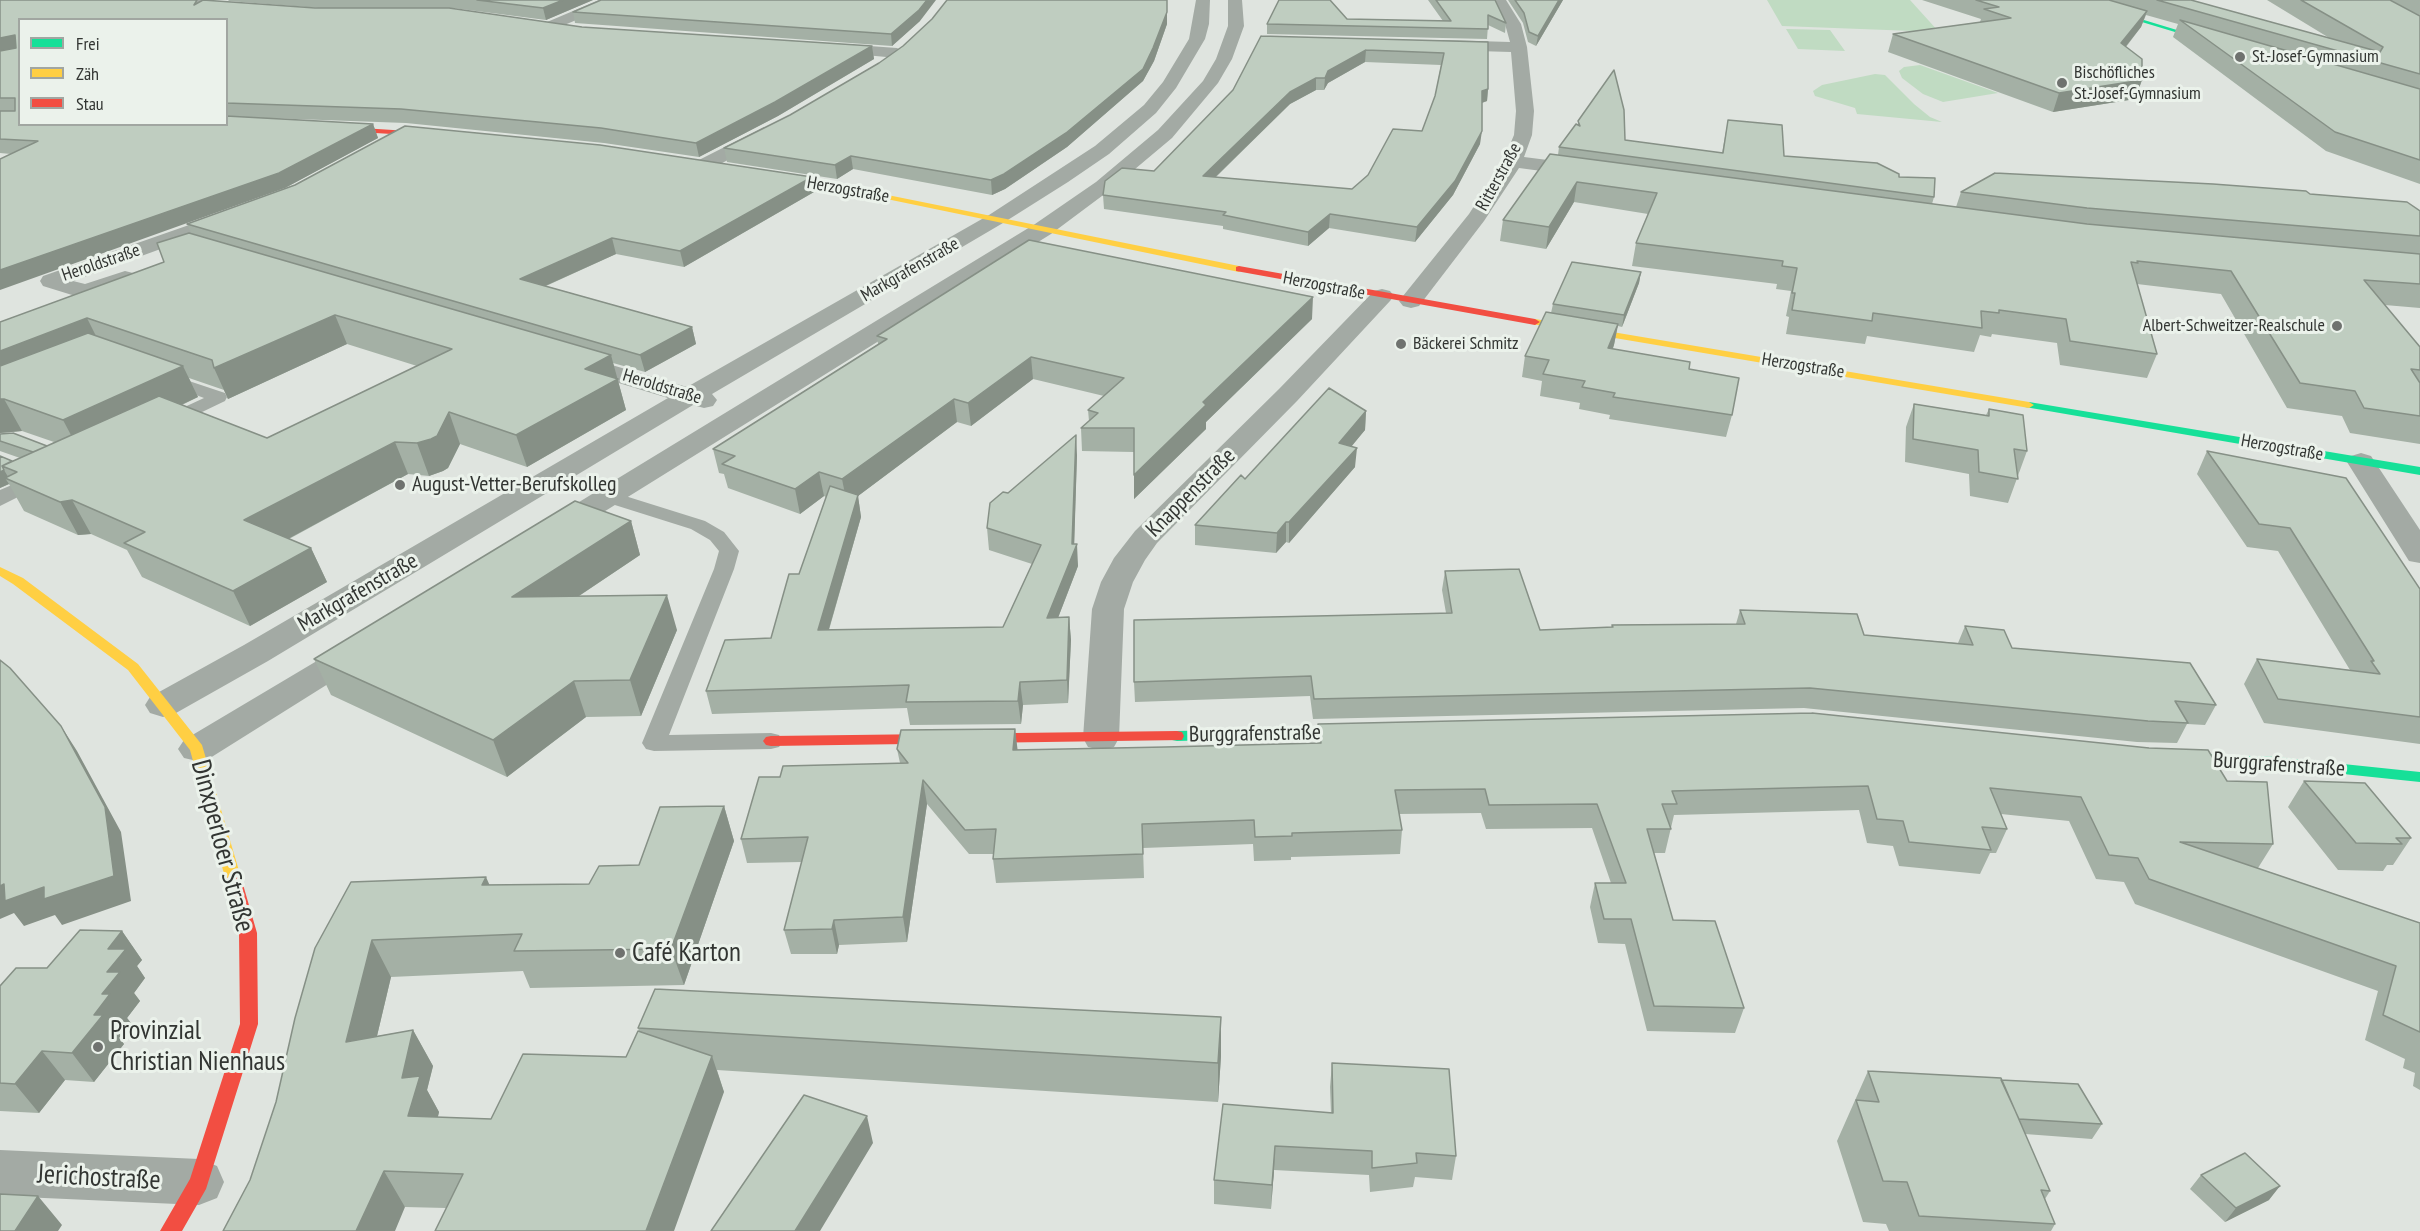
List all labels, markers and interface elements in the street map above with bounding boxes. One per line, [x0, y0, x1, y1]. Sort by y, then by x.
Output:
legend [18, 18, 228, 126]
text: Frei [76, 32, 100, 55]
place label: St.-Josef-Gymnasium [2252, 46, 2379, 68]
marker: St.-Josef-Gymnasium [2233, 50, 2247, 64]
text: Zäh [76, 62, 99, 85]
place label: Bischöfliches St.-Josef-Gymnasium [2074, 62, 2201, 104]
marker: Bischöfliches St.-Josef-Gymnasium [2055, 76, 2069, 90]
text: Stau [76, 92, 104, 115]
street label: Ritterstraße [1472, 139, 1526, 215]
street label: Herzogstraße [805, 172, 891, 208]
street label: Markgrafenstraße [857, 233, 963, 307]
street label: Heroldstraße [59, 240, 143, 286]
street label: Herzogstraße [1281, 267, 1367, 305]
place label: Albert-Schweitzer-Realschule [2143, 315, 2325, 337]
marker: Albert-Schweitzer-Realschule [2330, 319, 2344, 333]
place label: Bäckerei Schmitz [1413, 333, 1518, 355]
marker: Bäckerei Schmitz [1394, 337, 1408, 351]
street label: Herzogstraße [1760, 349, 1846, 383]
street label: Heroldstraße [620, 365, 704, 409]
street label: Herzogstraße [2239, 430, 2325, 466]
street label: Knappenstraße [1141, 443, 1241, 543]
place label: August-Vetter-Berufskolleg [412, 472, 616, 498]
marker: August-Vetter-Berufskolleg [393, 478, 407, 492]
street label: Markgrafenstraße [293, 548, 423, 638]
street label: Burggrafenstraße [1189, 720, 1321, 748]
street label: Burggrafenstraße [2212, 747, 2346, 783]
street label: Dinxperloer Straße [183, 756, 261, 936]
place label: Café Karton [632, 937, 741, 969]
marker: Café Karton [613, 946, 627, 960]
place label: Provinzial Christian Nienhaus [110, 1015, 285, 1078]
marker: Provinzial Christian Nienhaus [91, 1040, 105, 1054]
street label: Jerichostraße [37, 1159, 161, 1197]

